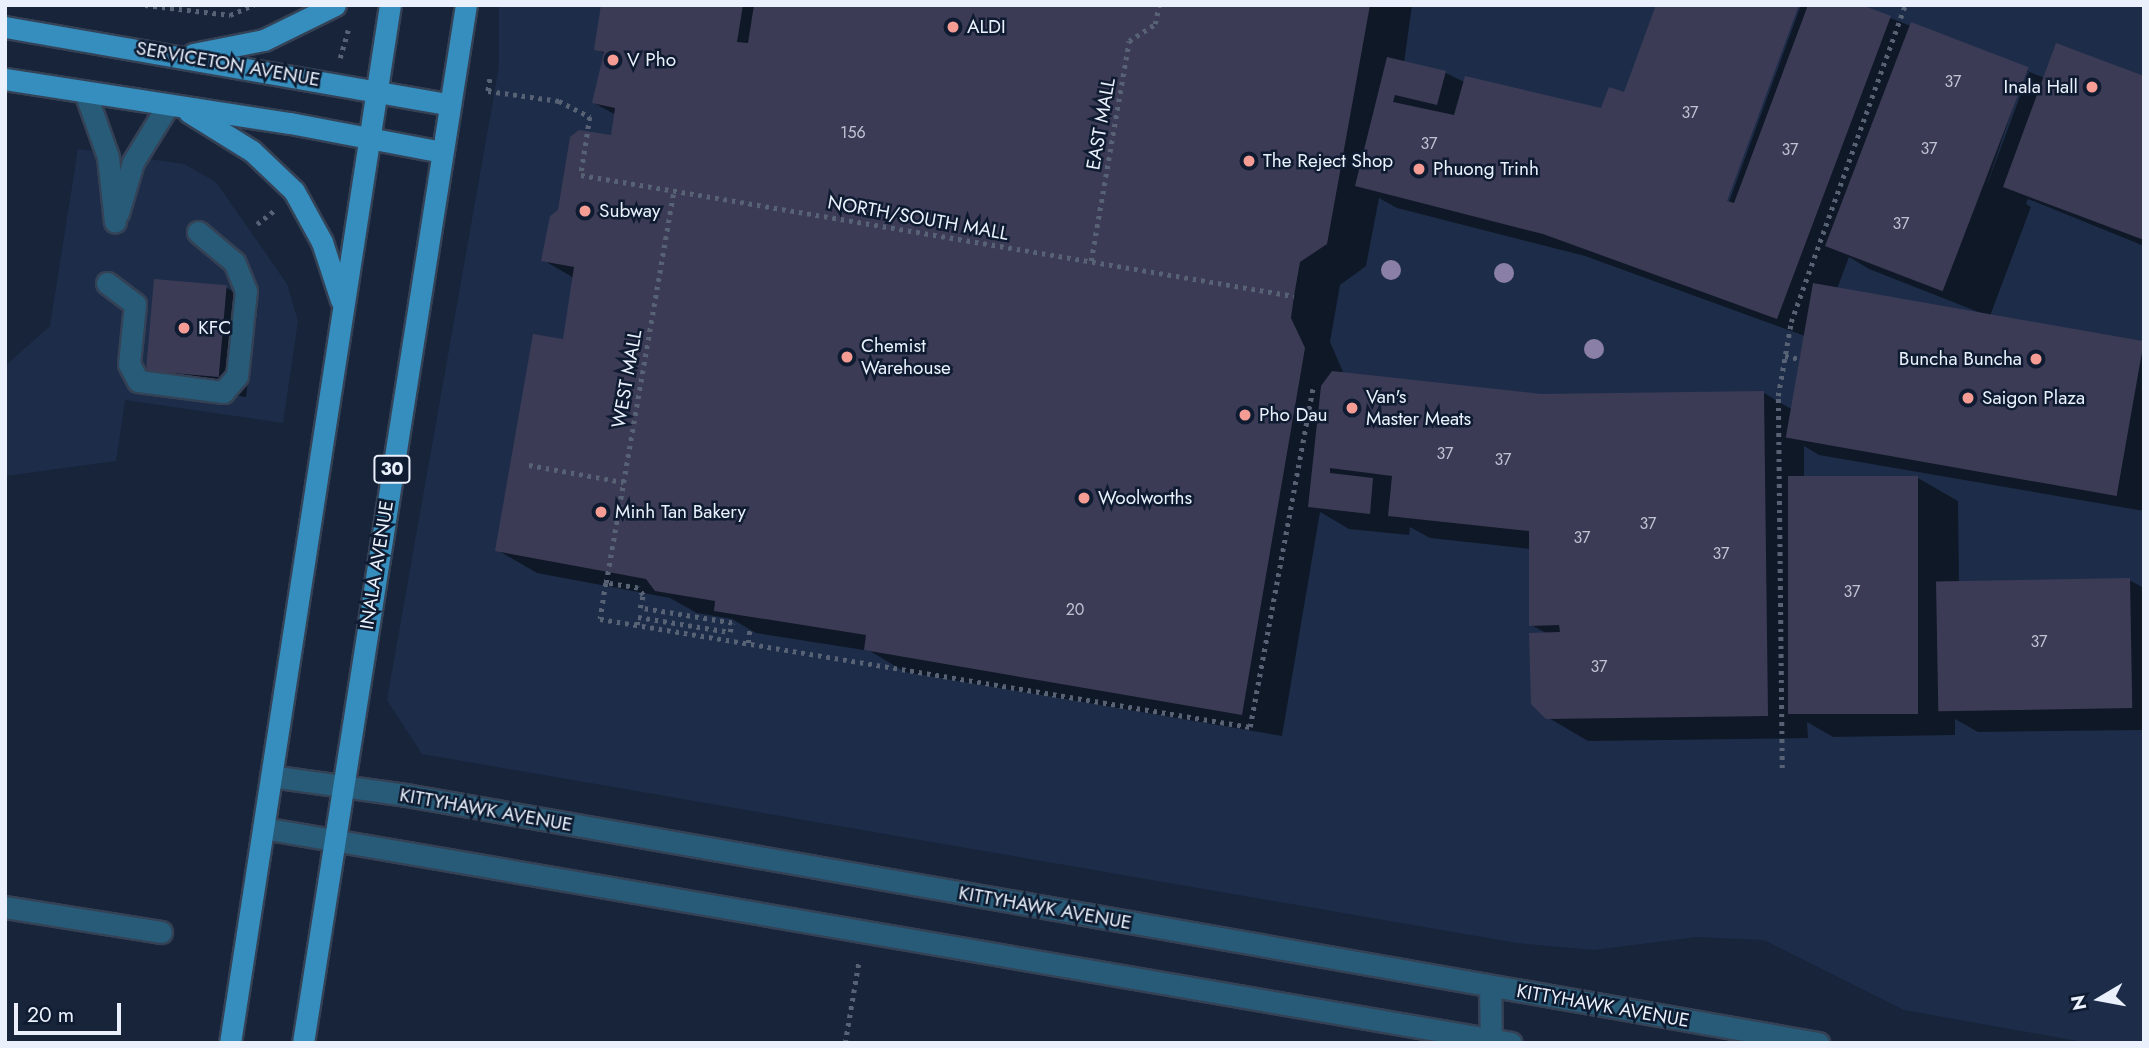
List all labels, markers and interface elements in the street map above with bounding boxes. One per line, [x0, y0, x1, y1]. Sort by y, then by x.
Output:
place label: ALDI [967, 16, 1006, 38]
marker: ALDI [945, 19, 961, 35]
street label: SERVICETON AVENUE [134, 37, 322, 91]
place label: V Pho [627, 49, 676, 71]
marker: V Pho [605, 52, 621, 68]
house number: 37 [1945, 72, 1961, 92]
street label: EAST MALL [1082, 76, 1120, 172]
place label: Inala Hall [2004, 76, 2078, 98]
marker: Inala Hall [2084, 79, 2100, 95]
house number: 37 [1682, 103, 1698, 123]
house number: 156 [840, 123, 866, 143]
house number: 37 [1421, 134, 1437, 154]
house number: 37 [1921, 139, 1937, 159]
house number: 37 [1782, 140, 1798, 160]
place label: The Reject Shop [1263, 150, 1393, 172]
marker: The Reject Shop [1241, 153, 1257, 169]
place label: Phuong Trinh [1433, 158, 1539, 180]
marker: Phuong Trinh [1411, 161, 1427, 177]
street label: NORTH/SOUTH MALL [826, 191, 1010, 245]
place label: Subway [599, 200, 660, 222]
marker: Subway [577, 203, 593, 219]
house number: 37 [1893, 214, 1909, 234]
place label: KFC [198, 317, 231, 339]
marker: KFC [176, 320, 192, 336]
street label: WEST MALL [607, 328, 647, 430]
place label: Chemist Warehouse [861, 335, 951, 379]
place label: Buncha Buncha [1899, 348, 2022, 370]
marker: Chemist Warehouse [839, 349, 855, 365]
marker: Buncha Buncha [2028, 351, 2044, 367]
place label: Van's Master Meats [1366, 386, 1471, 430]
place label: Saigon Plaza [1982, 387, 2085, 409]
marker: Saigon Plaza [1960, 390, 1976, 406]
marker: Van's Master Meats [1344, 400, 1360, 416]
place label: Pho Dau [1259, 404, 1327, 426]
marker: Pho Dau [1237, 407, 1253, 423]
house number: 37 [1437, 444, 1453, 464]
house number: 37 [1495, 450, 1511, 470]
road number: 30 [373, 454, 411, 484]
place label: Woolworths [1098, 487, 1192, 509]
marker: Woolworths [1076, 490, 1092, 506]
street label: INALA AVENUE [356, 499, 398, 631]
place label: Minh Tan Bakery [615, 501, 746, 523]
marker: Minh Tan Bakery [593, 504, 609, 520]
house number: 37 [1640, 514, 1656, 534]
house number: 37 [1574, 528, 1590, 548]
house number: 37 [1713, 544, 1729, 564]
house number: 37 [1844, 582, 1860, 602]
house number: 20 [1066, 600, 1084, 620]
house number: 37 [2031, 632, 2047, 652]
house number: 37 [1591, 657, 1607, 677]
street label: KITTYHAWK AVENUE [398, 784, 574, 836]
street label: KITTYHAWK AVENUE [957, 882, 1133, 934]
north arrow [2065, 964, 2135, 1034]
street label: KITTYHAWK AVENUE [1515, 980, 1691, 1032]
scale bar [18, 988, 124, 1032]
text: N [2064, 993, 2093, 1013]
text: 20 m [27, 1000, 74, 1030]

